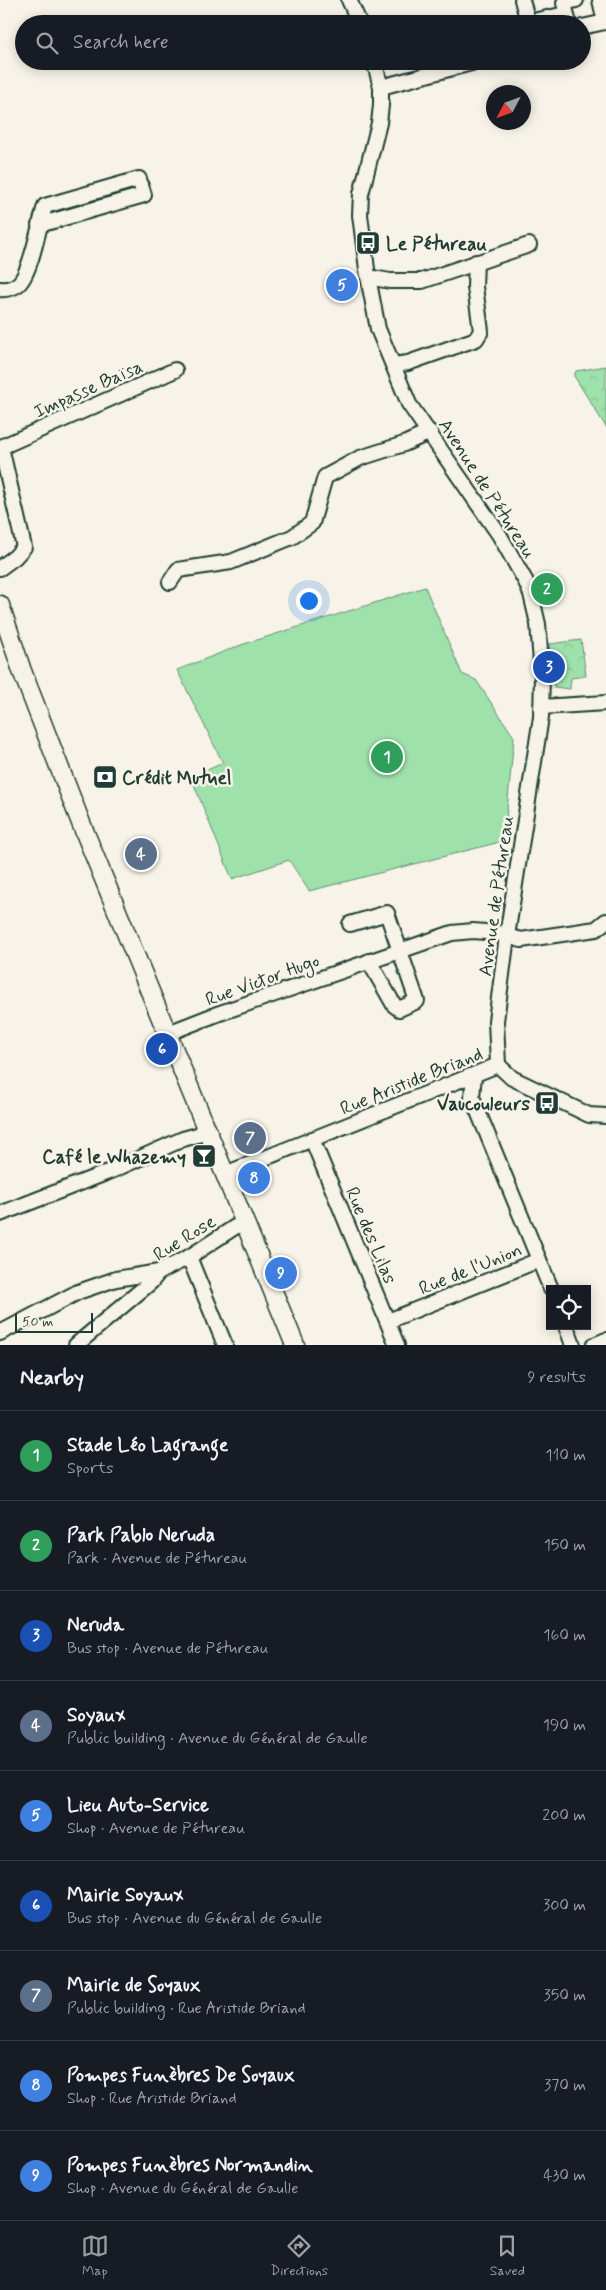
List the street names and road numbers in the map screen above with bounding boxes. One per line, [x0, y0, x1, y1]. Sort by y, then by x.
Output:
street label: Impasse Baïsa [30, 354, 147, 425]
street label: Avenue de Pétureau [432, 414, 541, 563]
street label: Avenue de Pétureau [473, 814, 520, 978]
street label: Rue Victor Hugo [202, 948, 324, 1015]
street label: Rue Aristide Briand [337, 1041, 487, 1121]
street label: Rue des Lilas [339, 1183, 402, 1288]
street label: Rue Rose [149, 1209, 221, 1267]
street label: Rue de l'Union [415, 1237, 526, 1301]

